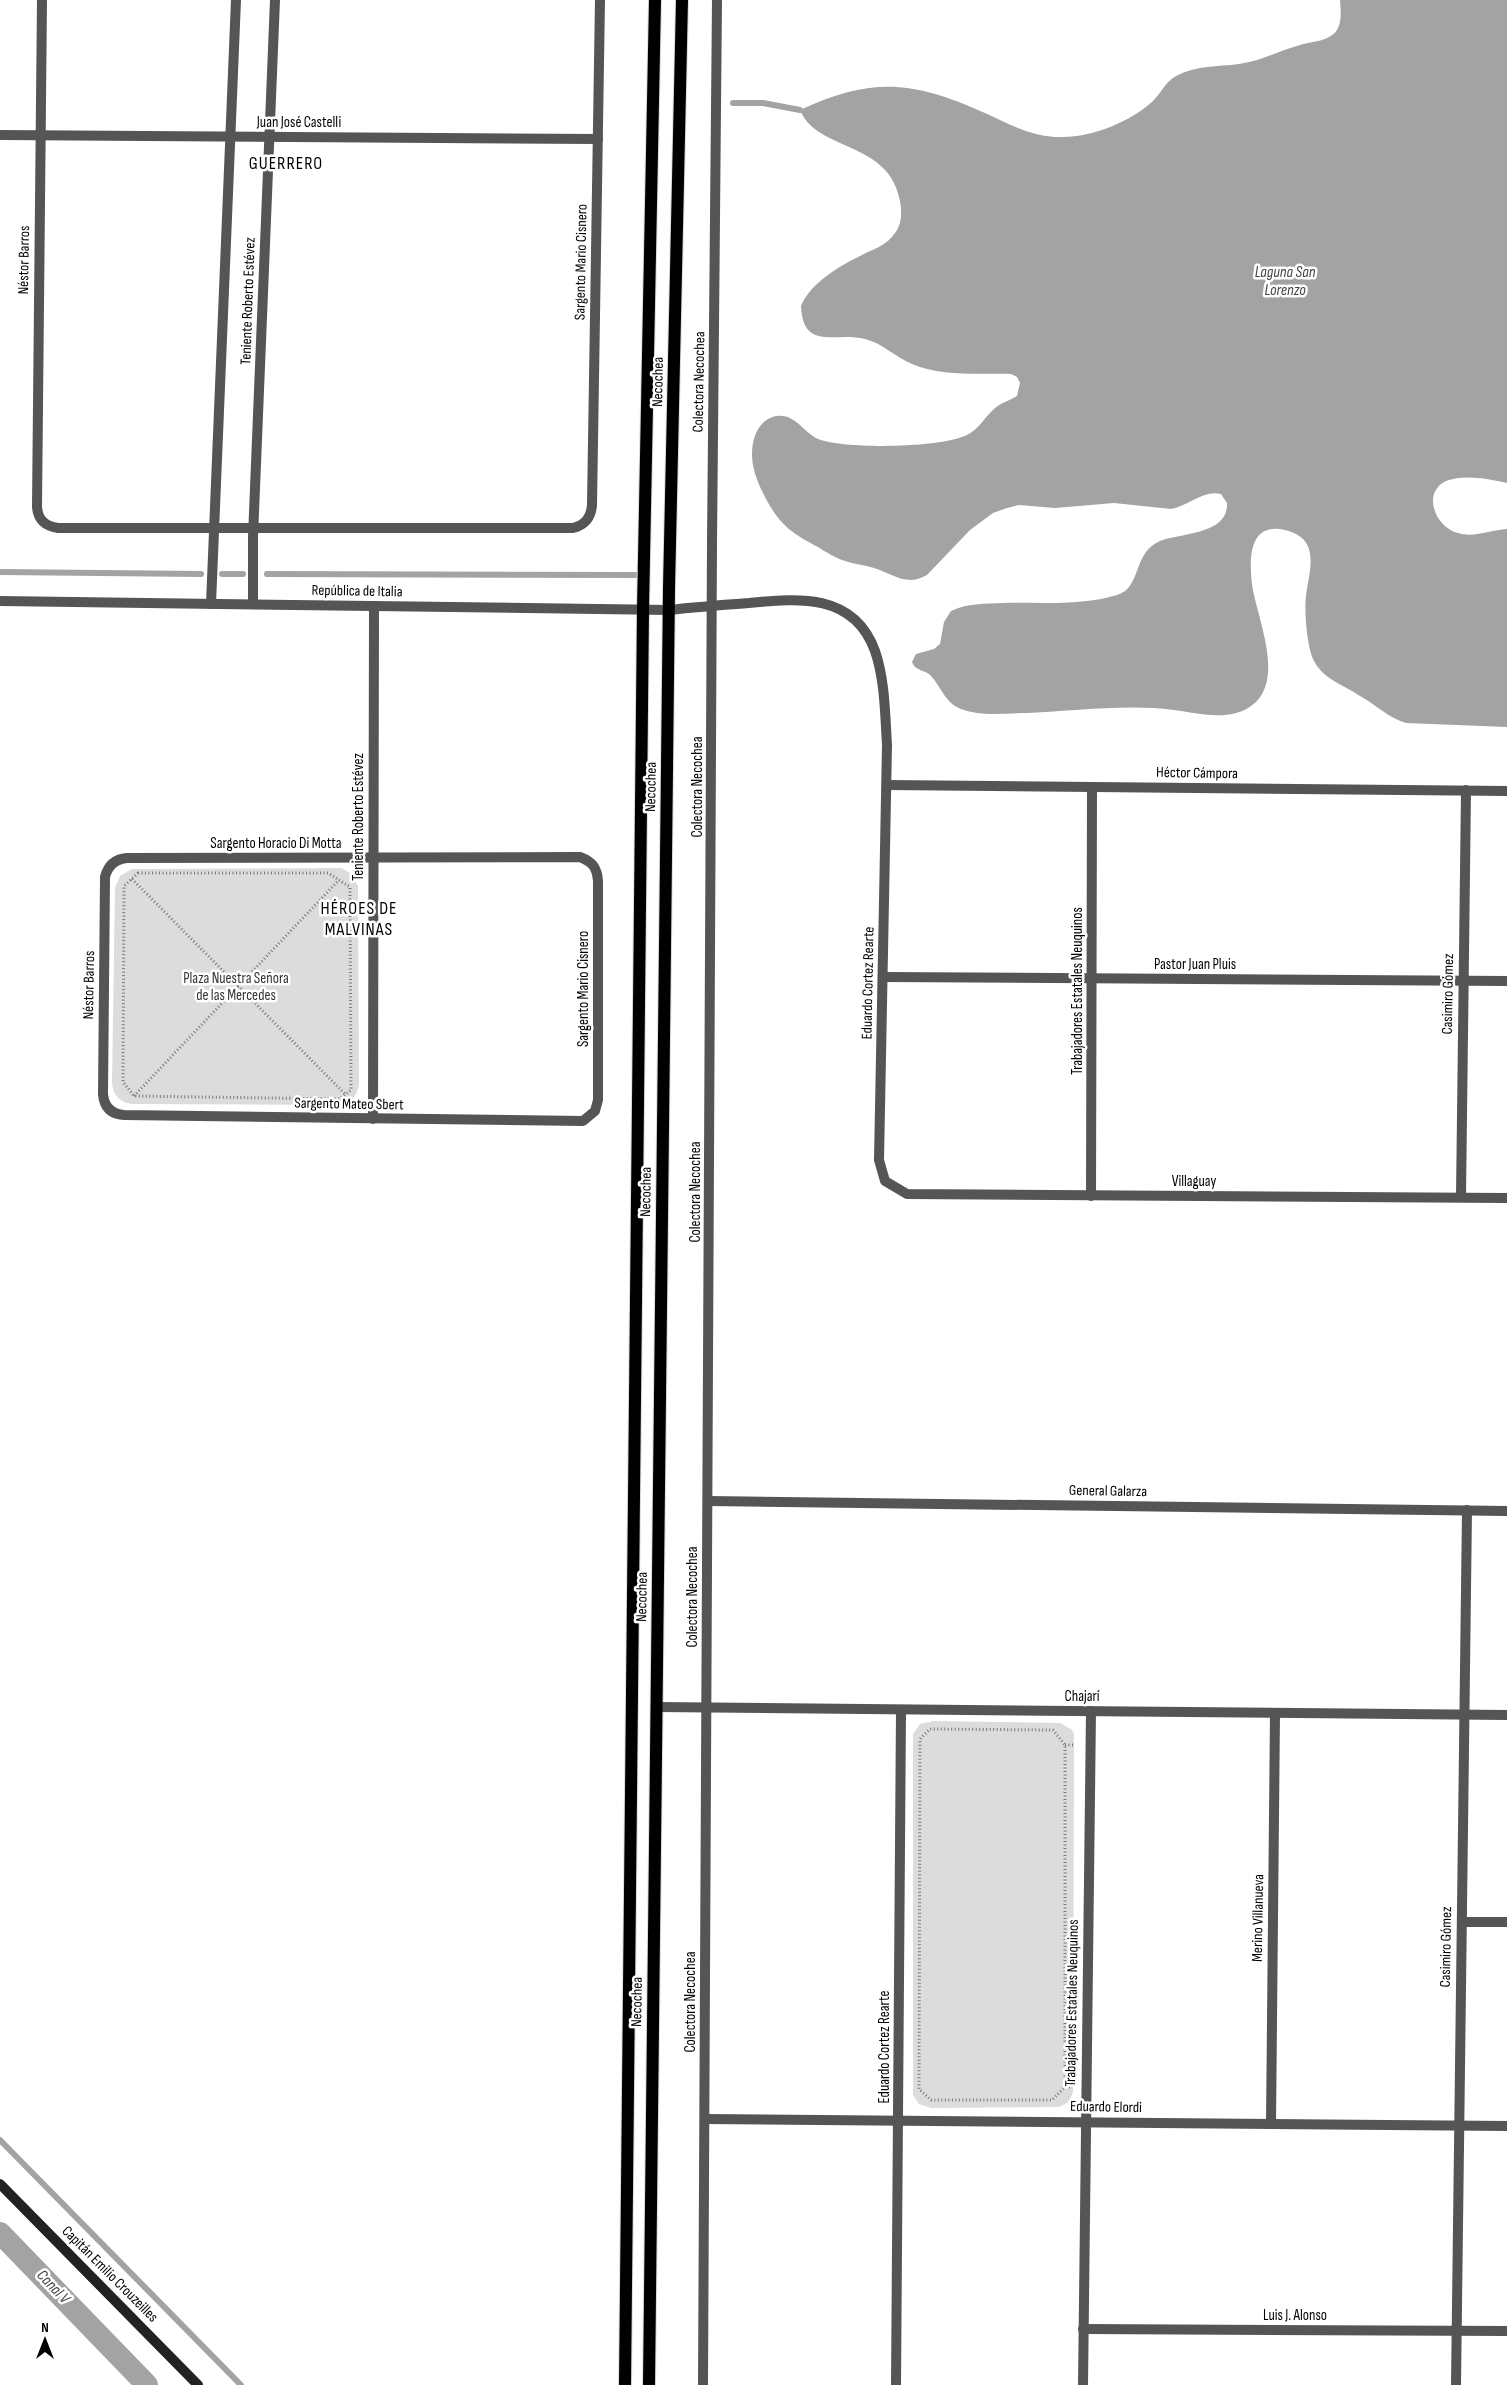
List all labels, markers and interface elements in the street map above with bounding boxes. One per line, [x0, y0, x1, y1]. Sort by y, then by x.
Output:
street label: Juan José Castelli [256, 113, 341, 132]
district label: GUERRERO [249, 153, 323, 174]
street label: Sargento Mario Cisnero [570, 204, 592, 320]
street label: Néstor Barros [14, 225, 34, 295]
street label: Teniente Roberto Estévez [236, 236, 260, 365]
water label: Laguna San Lorenzo [1255, 263, 1316, 300]
street label: Colectora Necochea [689, 331, 709, 433]
street label: Necochea [648, 357, 668, 407]
street label: República de Italia [311, 581, 403, 601]
street label: Colectora Necochea [688, 736, 707, 838]
street label: Teniente Roberto Estévez [349, 753, 368, 881]
street label: Necochea [641, 762, 661, 812]
street label: Héctor Cámpora [1156, 763, 1238, 783]
street label: Sargento Horacio Di Motta [210, 834, 342, 853]
district label: HÉROES DE MALVINAS [321, 898, 397, 940]
street label: Trabajadores Estatales Neuquinos [1068, 907, 1087, 1075]
street label: Eduardo Cortez Rearte [858, 926, 878, 1040]
street label: Sargento Mario Cisnero [574, 931, 593, 1047]
street label: Néstor Barros [79, 950, 99, 1020]
street label: Casimiro Gómez [1438, 953, 1458, 1035]
street label: Pastor Juan Pluis [1154, 955, 1236, 974]
park label: Plaza Nuestra Señora de las Mercedes [183, 969, 289, 1005]
street label: Sargento Mateo Sbert [294, 1094, 404, 1114]
street label: Colectora Necochea [686, 1141, 705, 1243]
street label: Necochea [636, 1167, 656, 1217]
street label: Villaguay [1172, 1172, 1217, 1191]
street label: General Galarza [1069, 1481, 1148, 1501]
street label: Colectora Necochea [683, 1546, 702, 1648]
street label: Necochea [632, 1572, 652, 1622]
street label: Chajarí [1064, 1687, 1100, 1706]
street label: Merino Villanueva [1248, 1874, 1268, 1962]
street label: Casimiro Gómez [1436, 1906, 1456, 1988]
street label: Trabajadores Estatales Neuquinos [1061, 1919, 1083, 2087]
street label: Colectora Necochea [681, 1951, 700, 2053]
street label: Necochea [627, 1977, 647, 2027]
street label: Eduardo Cortez Rearte [875, 1991, 894, 2103]
street label: Eduardo Elordi [1070, 2097, 1142, 2117]
street label: Capitán Emilio Crouzeilles [58, 2222, 162, 2326]
water label: Canal V [32, 2266, 75, 2309]
street label: Luis J. Alonso [1263, 2306, 1327, 2325]
north arrow [20, 2315, 70, 2365]
text: N [41, 2319, 49, 2336]

